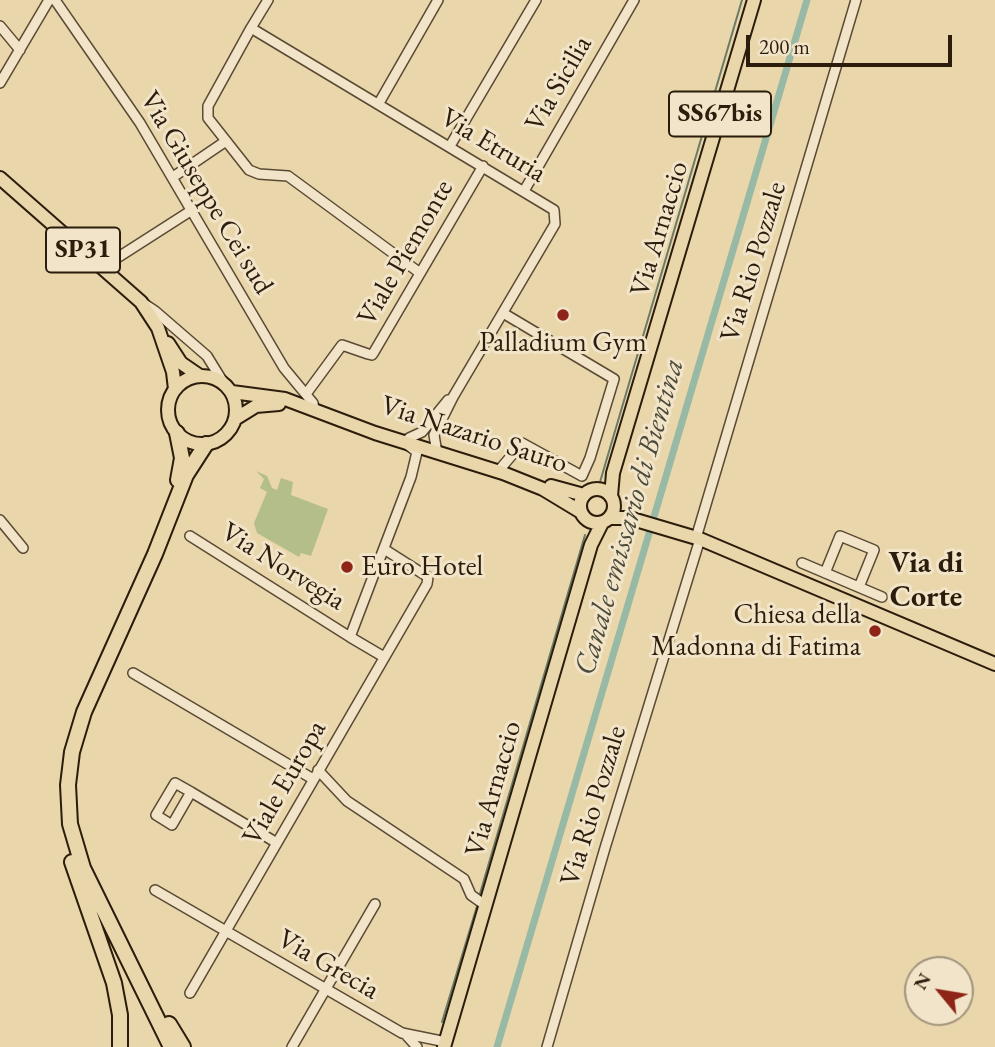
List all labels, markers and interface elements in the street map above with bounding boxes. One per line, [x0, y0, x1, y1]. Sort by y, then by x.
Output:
scale bar [750, 21, 956, 65]
street label: Via Sicilia [518, 30, 600, 138]
text: 200 m [759, 33, 810, 60]
street label: Via Giuseppe Cei sud [132, 85, 280, 301]
road number: SS67bis [669, 91, 771, 136]
street label: Via Etruria [434, 101, 552, 191]
street label: Via Arnaccio [624, 157, 696, 301]
street label: Viale Piemonte [351, 174, 461, 332]
street label: Via Rio Pozzale [714, 178, 794, 346]
road number: SP31 [46, 228, 120, 272]
marker: Palladium Gym [555, 307, 571, 323]
place label: Palladium Gym [479, 326, 647, 360]
water label: Canale emissario di Bientina [568, 355, 692, 679]
street label: Via Nazario Sauro [376, 389, 572, 481]
street label: Via Norvegia [215, 516, 351, 618]
district label: Via di Corte [889, 546, 963, 616]
place label: Euro Hotel [361, 550, 483, 584]
marker: Euro Hotel [339, 559, 355, 575]
place label: Chiesa della Madonna di Fatima [651, 598, 861, 664]
marker: Chiesa della Madonna di Fatima [867, 623, 883, 639]
street label: Viale Europa [236, 715, 334, 851]
street label: Via Arnaccio [459, 717, 529, 861]
street label: Via Rio Pozzale [554, 722, 634, 890]
street label: Via Grecia [271, 923, 385, 1007]
north arrow [904, 956, 974, 1026]
text: N [907, 968, 937, 994]

